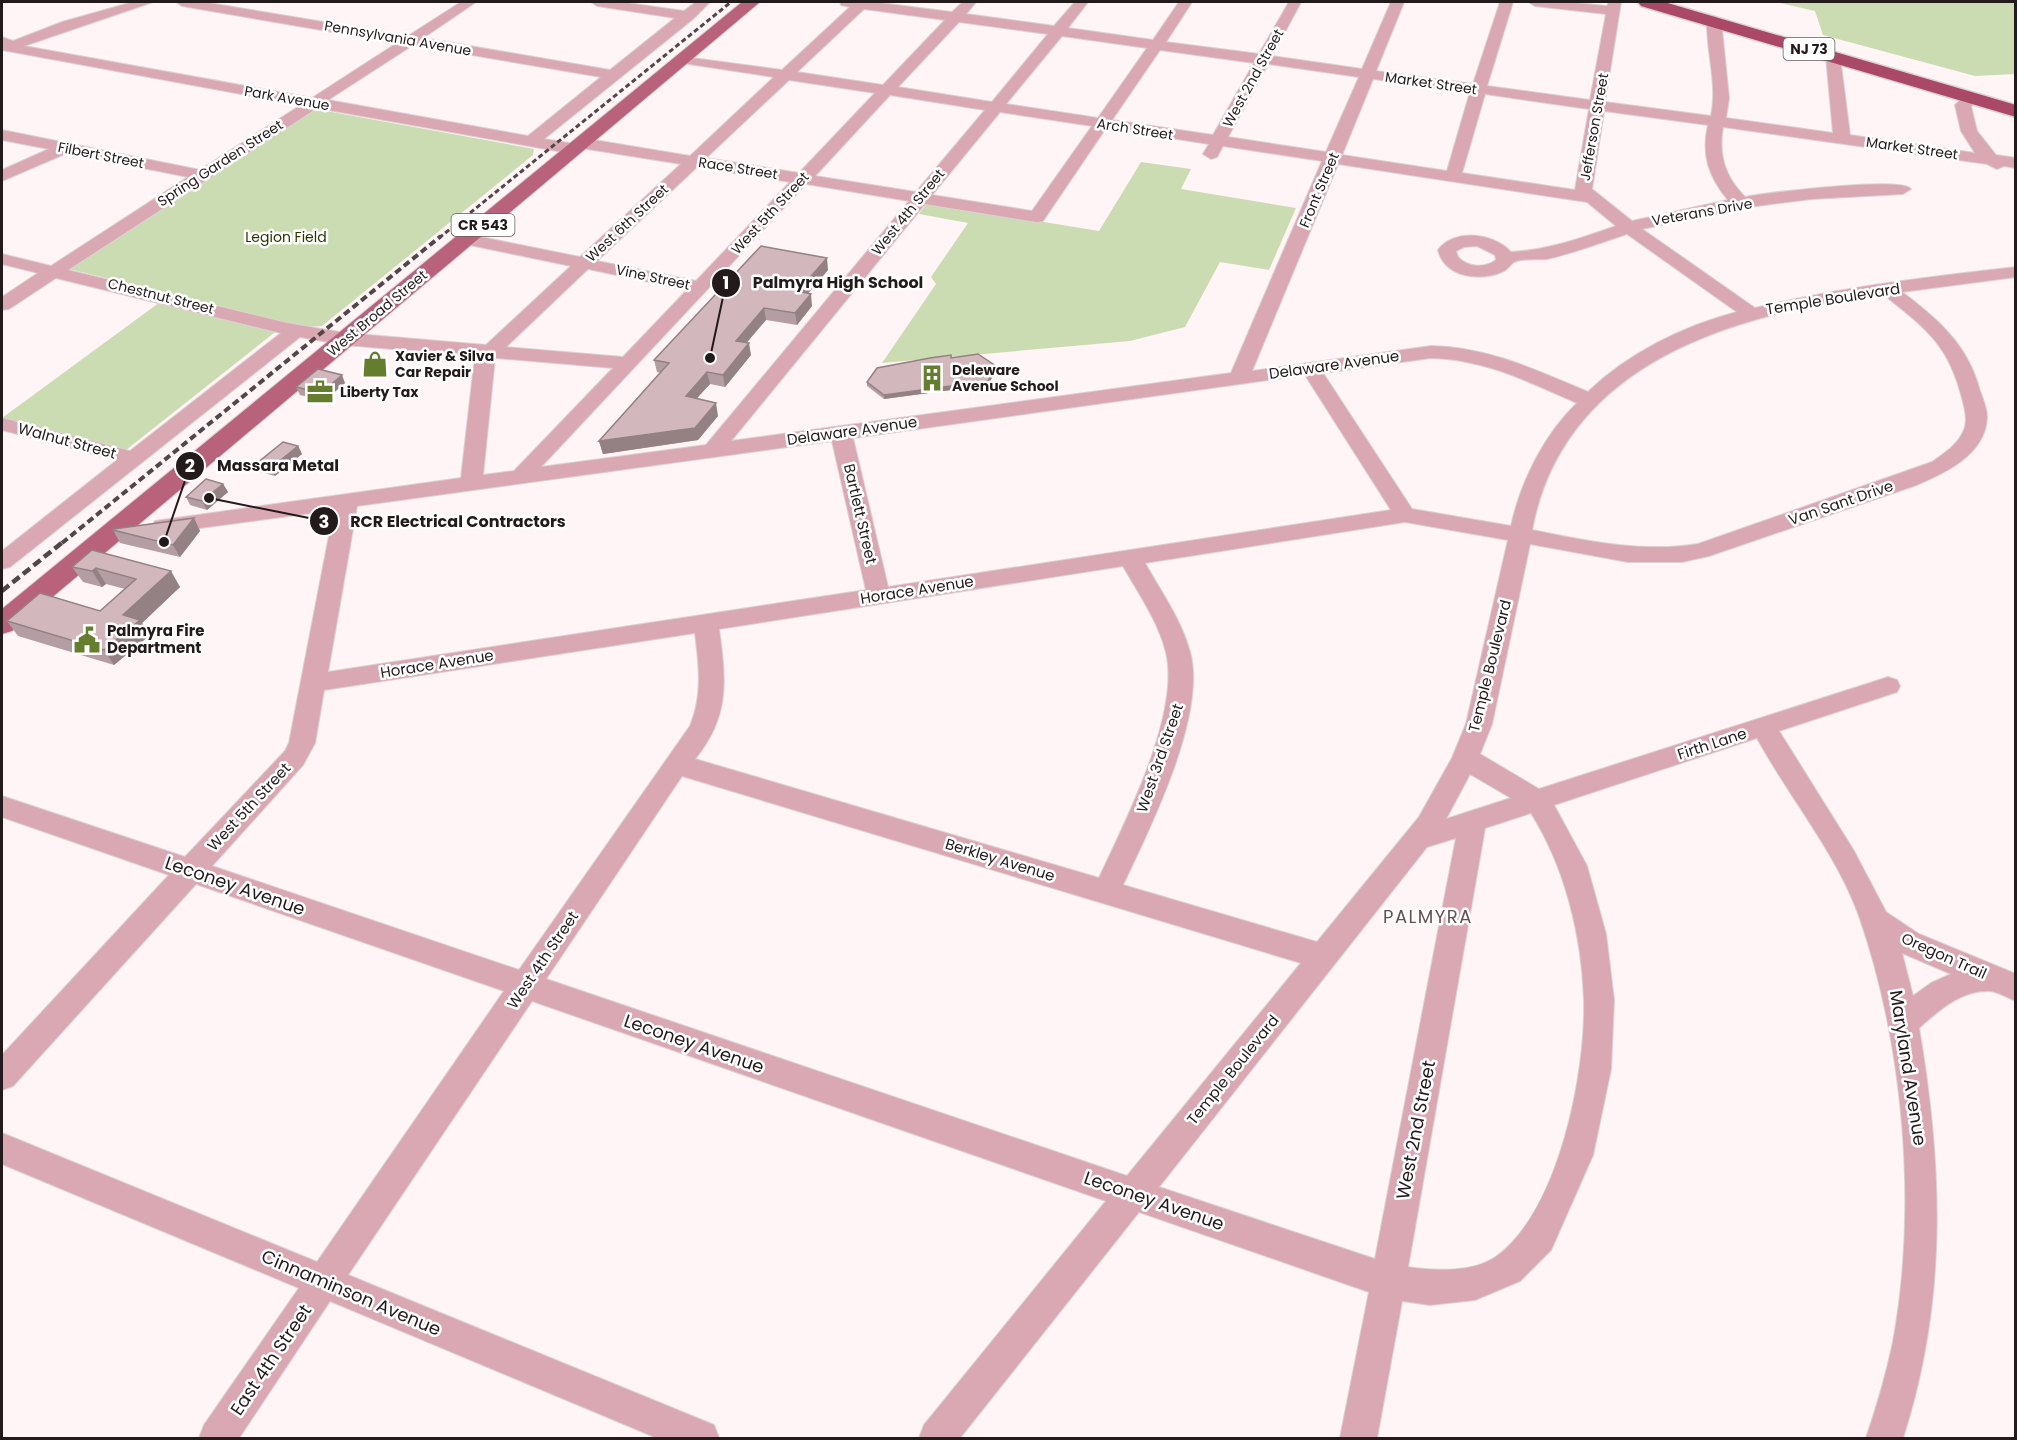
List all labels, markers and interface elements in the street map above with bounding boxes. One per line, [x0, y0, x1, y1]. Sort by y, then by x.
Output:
street label: Pennsylvania Avenue [323, 15, 473, 61]
street label: West 2nd Street [1218, 25, 1288, 131]
road number: NJ 73 [1784, 38, 1834, 60]
street label: Market Street [1384, 67, 1478, 99]
street label: Jefferson Street [1575, 72, 1613, 182]
street label: Park Avenue [243, 81, 332, 115]
street label: Arch Street [1095, 113, 1175, 145]
street label: Spring Garden Street [153, 115, 287, 211]
street label: Market Street [1865, 132, 1959, 164]
street label: Filbert Street [56, 137, 146, 173]
street label: Front Street [1294, 149, 1344, 231]
street label: Race Street [697, 152, 779, 184]
street label: West 4th Street [867, 164, 949, 260]
street label: West 5th Street [727, 167, 813, 259]
street label: West 6th Street [581, 179, 673, 267]
street label: Veterans Drive [1650, 193, 1754, 231]
road number: CR 543 [452, 214, 514, 236]
park label: Legion Field [245, 227, 327, 247]
street label: Vine Street [614, 259, 692, 295]
street label: West Broad Street [323, 265, 431, 361]
callout: Palmyra High School [711, 266, 935, 300]
text: 1 [723, 270, 729, 295]
text: Palmyra High School [753, 271, 923, 294]
street label: Chestnut Street [106, 273, 216, 319]
street label: Temple Boulevard [1764, 278, 1902, 319]
street label: Delaware Avenue [1267, 345, 1400, 384]
place label: Xavier & Silva Car Repair [395, 346, 494, 382]
shop icon: Xavier & Silva Car Repair [360, 349, 390, 379]
place label: Deleware Avenue School [952, 360, 1059, 396]
building icon: Deleware Avenue School [917, 363, 947, 393]
office icon: Liberty Tax [305, 377, 335, 407]
place label: Liberty Tax [340, 382, 419, 402]
street label: Delaware Avenue [785, 411, 918, 450]
street label: Walnut Street [16, 417, 119, 464]
callout: Massara Metal [175, 449, 351, 483]
text: 2 [185, 453, 195, 478]
text: Massara Metal [217, 454, 339, 477]
street label: Bartlett Street [839, 462, 882, 566]
street label: Van Sant Drive [1786, 475, 1896, 530]
callout: RCR Electrical Contractors [309, 504, 578, 538]
text: 3 [319, 509, 329, 534]
text: RCR Electrical Contractors [350, 510, 566, 533]
street label: Horace Avenue [859, 570, 975, 609]
street label: Temple Boulevard [1463, 598, 1516, 734]
place label: Palmyra Fire Department [107, 620, 204, 658]
public building icon: Palmyra Fire Department [72, 625, 102, 655]
street label: Horace Avenue [379, 644, 495, 683]
street label: West 3rd Street [1131, 701, 1188, 815]
street label: Firth Lane [1675, 723, 1749, 765]
street label: West 5th Street [202, 758, 295, 855]
street label: Berkley Avenue [943, 833, 1058, 886]
street label: Leconey Avenue [162, 850, 309, 921]
district label: PALMYRA [1383, 904, 1473, 929]
street label: West 4th Street [502, 907, 583, 1013]
street label: Oregon Trail [1898, 927, 1990, 984]
street label: Maryland Avenue [1884, 988, 1933, 1148]
street label: Leconey Avenue [621, 1008, 768, 1079]
street label: Temple Boulevard [1182, 1010, 1283, 1129]
street label: West 2nd Street [1390, 1058, 1441, 1202]
street label: Leconey Avenue [1081, 1165, 1228, 1236]
street label: Cinnaminson Avenue [258, 1243, 445, 1342]
street label: East 4th Street [224, 1299, 317, 1420]

